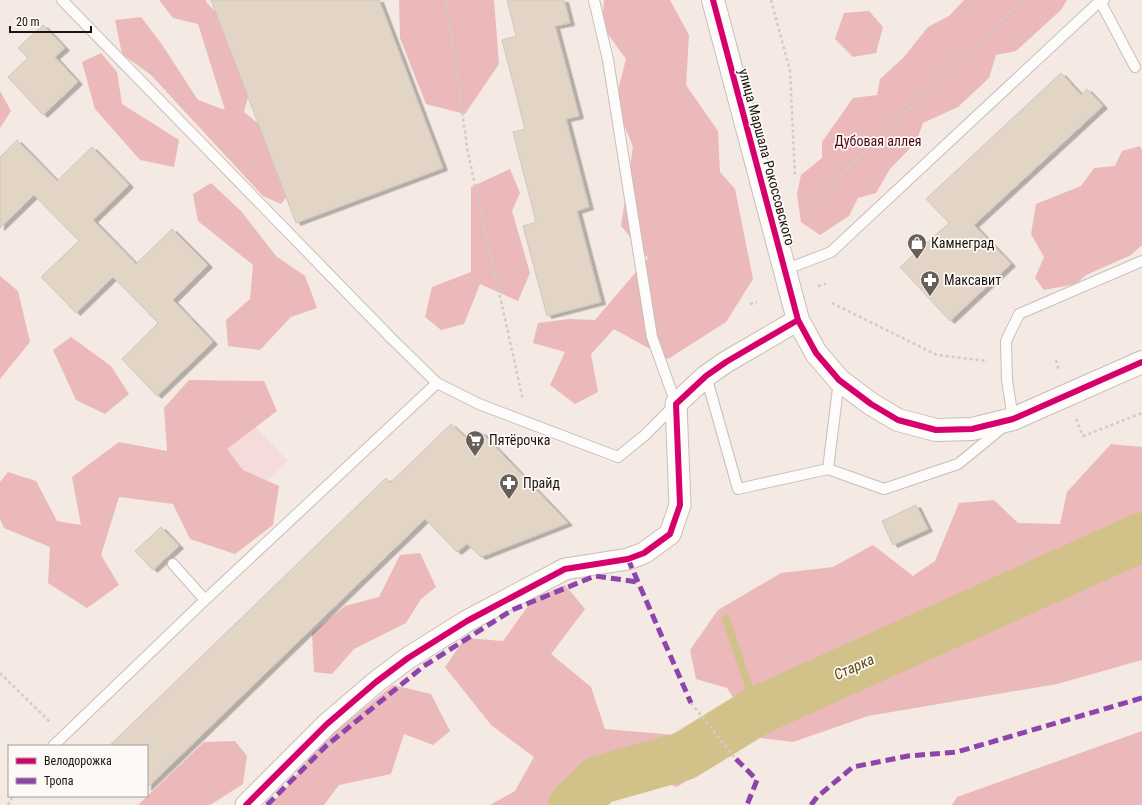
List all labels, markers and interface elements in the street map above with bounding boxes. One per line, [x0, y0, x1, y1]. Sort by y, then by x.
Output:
scale bar [10, 8, 91, 34]
text: 20 m [16, 15, 40, 29]
street label: улица Маршала Рокоссовского [736, 67, 798, 247]
park label: Дубовая аллея [835, 133, 921, 149]
shop icon: Камнеград [906, 232, 928, 260]
place label: Камнеград [931, 235, 995, 251]
pharmacy icon: Максавит [919, 269, 941, 297]
place label: Максавит [944, 272, 1001, 288]
supermarket icon: Пятёрочка [464, 429, 486, 457]
place label: Пятёрочка [489, 432, 551, 448]
pharmacy icon: Прайд [498, 472, 520, 500]
place label: Прайд [523, 475, 560, 491]
water label: Старка [831, 650, 877, 684]
legend [8, 745, 148, 797]
text: Велодорожка [44, 754, 112, 768]
text: Тропа [44, 774, 74, 788]

